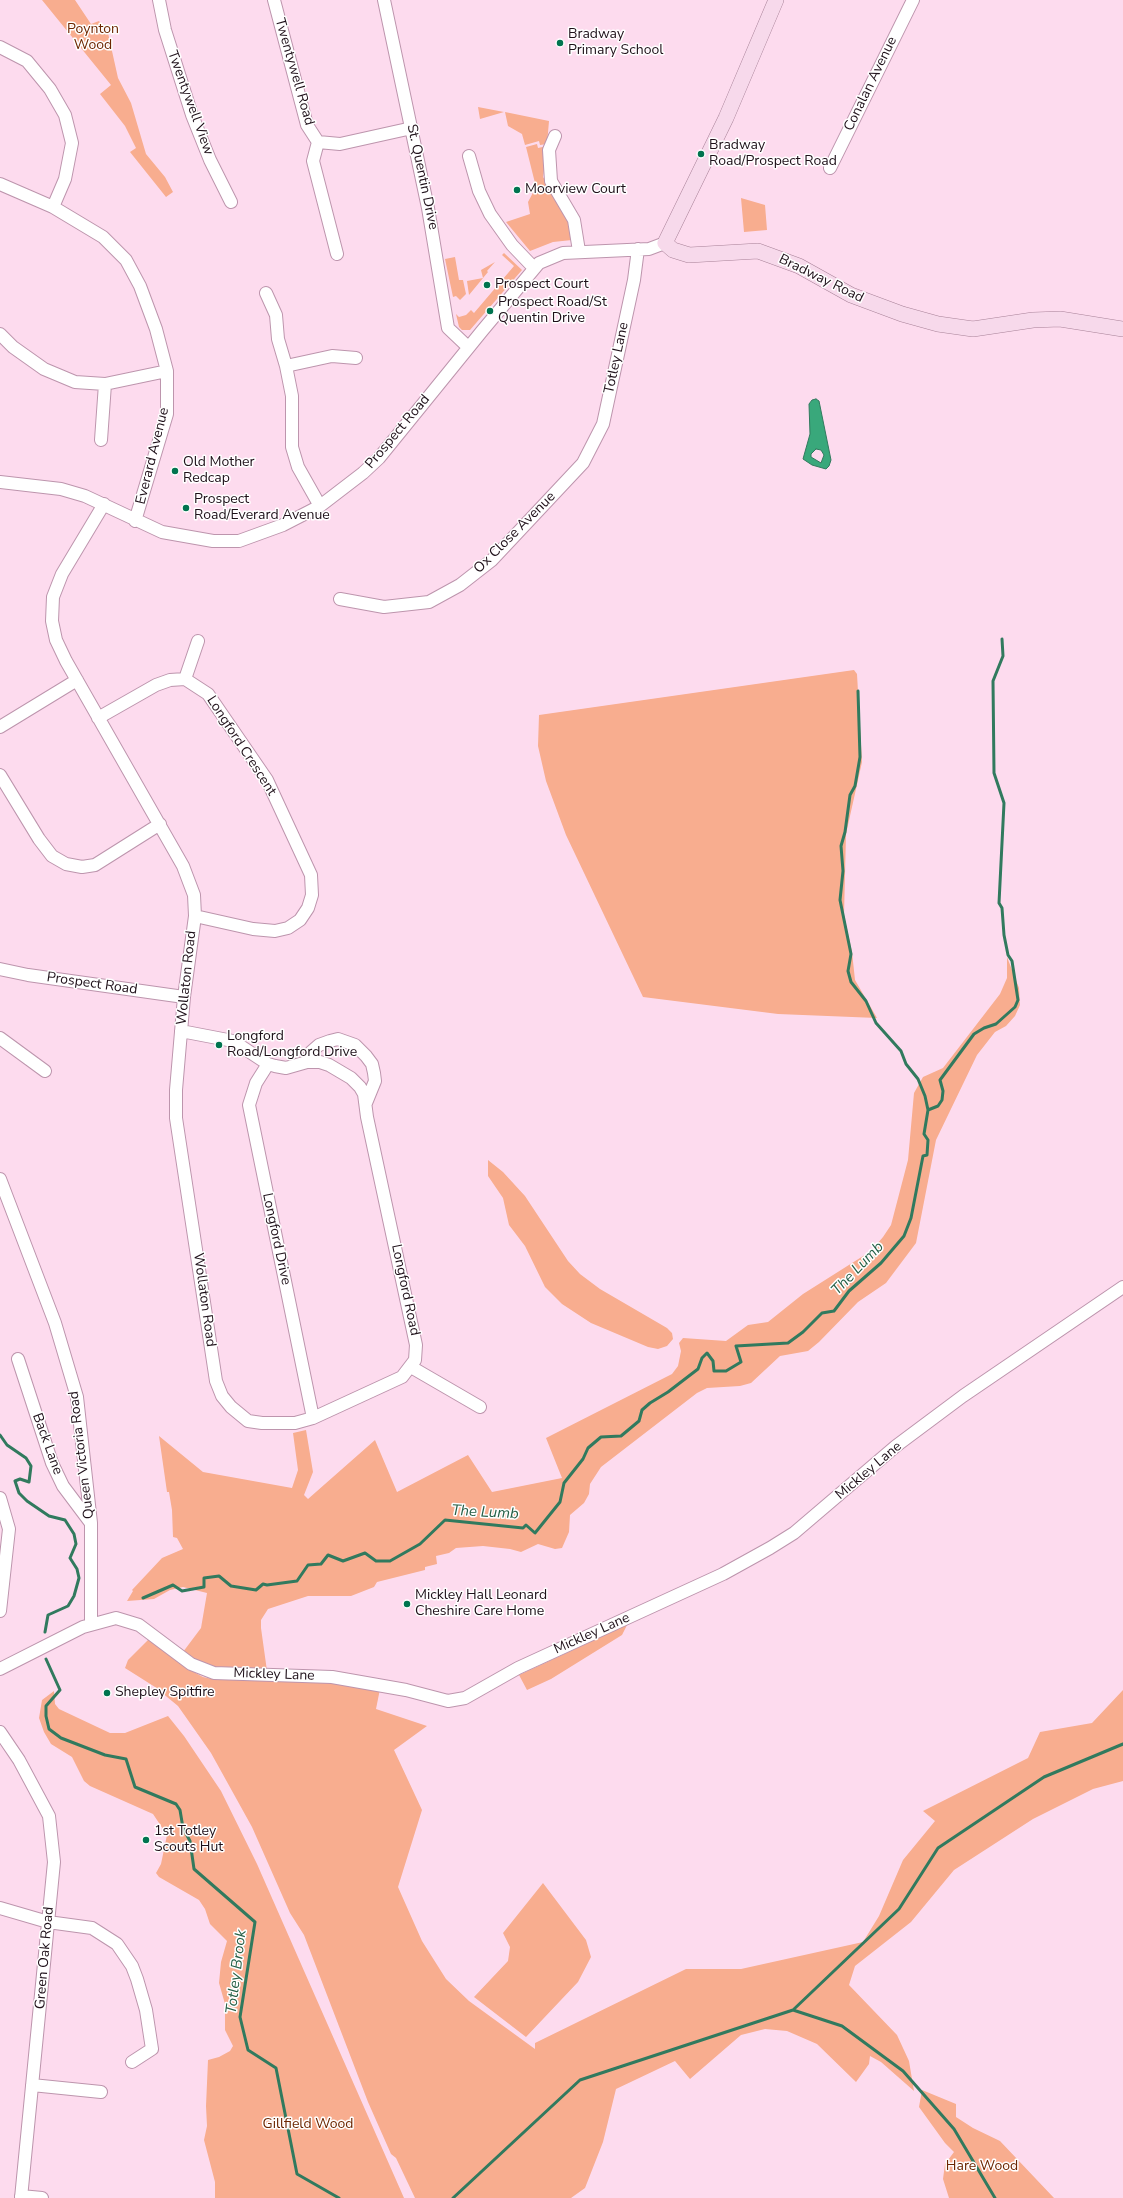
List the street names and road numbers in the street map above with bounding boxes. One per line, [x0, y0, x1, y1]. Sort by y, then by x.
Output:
street label: Twentywell Road [271, 17, 317, 127]
street label: Conalan Avenue [841, 34, 901, 134]
street label: Twentywell View [163, 48, 217, 158]
street label: St. Quentin Drive [403, 123, 441, 231]
street label: Bradway Road [776, 251, 866, 307]
street label: Totley Lane [601, 321, 633, 395]
street label: Prospect Road [362, 392, 434, 472]
street label: Everard Avenue [133, 406, 173, 506]
street label: Ox Close Avenue [471, 489, 559, 577]
street label: Longford Crescent [202, 693, 280, 799]
street label: Wollaton Road [174, 930, 200, 1026]
street label: Prospect Road [46, 969, 138, 999]
street label: Longford Drive [258, 1191, 294, 1287]
street label: Longford Road [387, 1243, 423, 1337]
street label: Wollaton Road [189, 1252, 219, 1348]
street label: Queen Victoria Road [66, 1390, 98, 1520]
street label: Back Lane [28, 1411, 66, 1477]
street label: Mickley Lane [832, 1438, 906, 1504]
street label: Mickley Lane [551, 1610, 633, 1658]
street label: Mickley Lane [233, 1665, 315, 1685]
street label: Green Oak Road [32, 1906, 58, 2010]

